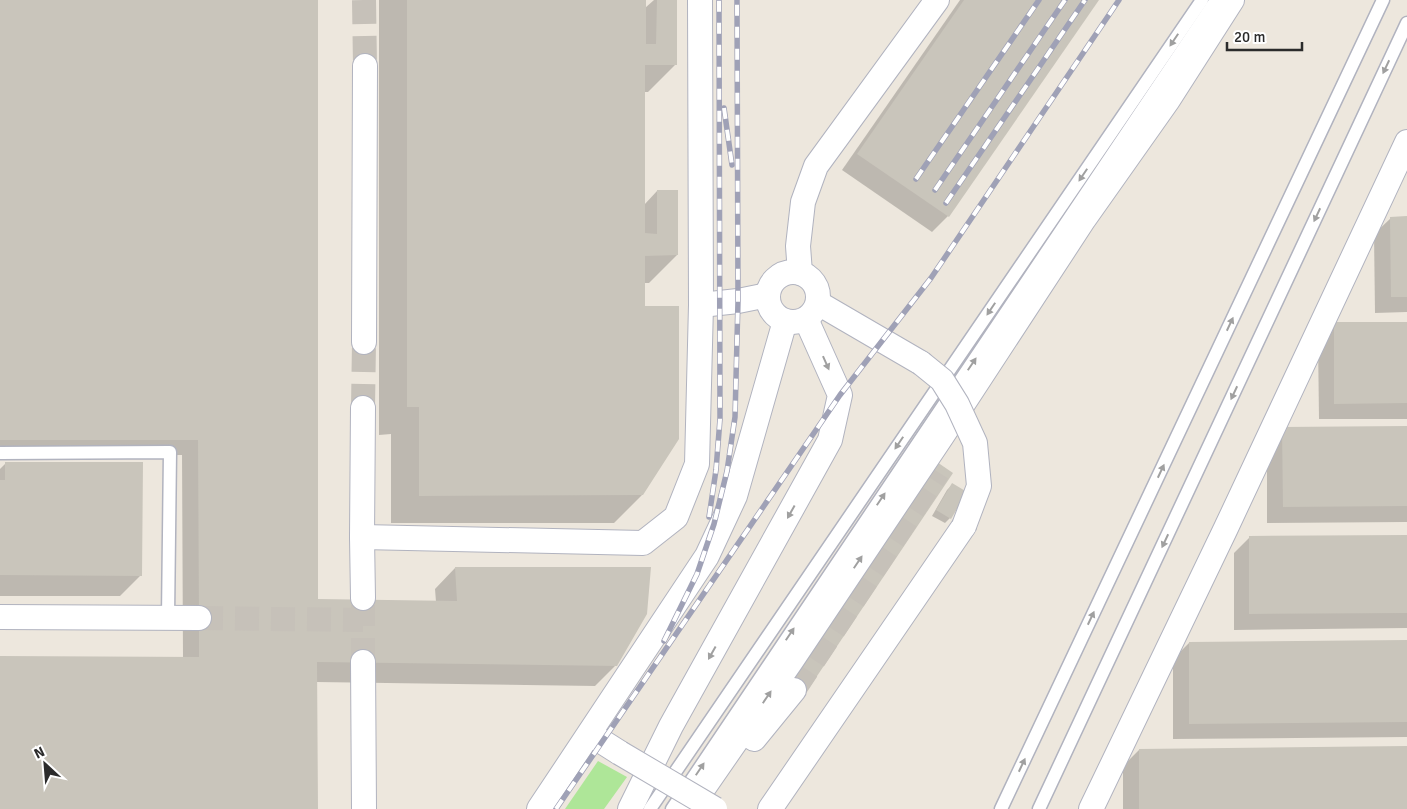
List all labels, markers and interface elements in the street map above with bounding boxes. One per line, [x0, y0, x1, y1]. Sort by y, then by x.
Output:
scale bar [1227, 20, 1302, 52]
text: 20 m [1234, 28, 1265, 46]
one-way arrow [1169, 33, 1179, 47]
one-way arrow [1382, 60, 1391, 75]
one-way arrow [1078, 168, 1087, 181]
one-way arrow [1313, 208, 1321, 222]
one-way arrow [986, 302, 996, 316]
one-way arrow [1226, 317, 1234, 331]
one-way arrow [821, 356, 830, 371]
one-way arrow [967, 357, 976, 371]
one-way arrow [1229, 386, 1238, 401]
one-way arrow [894, 436, 904, 450]
one-way arrow [1157, 464, 1165, 478]
one-way arrow [876, 492, 886, 506]
one-way arrow [786, 505, 795, 518]
one-way arrow [1160, 534, 1168, 548]
one-way arrow [853, 556, 862, 569]
one-way arrow [1088, 611, 1096, 625]
one-way arrow [785, 627, 795, 640]
one-way arrow [707, 647, 716, 660]
one-way arrow [762, 690, 772, 704]
north arrow [20, 739, 70, 789]
text: N [31, 743, 48, 763]
one-way arrow [1018, 758, 1026, 772]
one-way arrow [695, 762, 704, 775]

